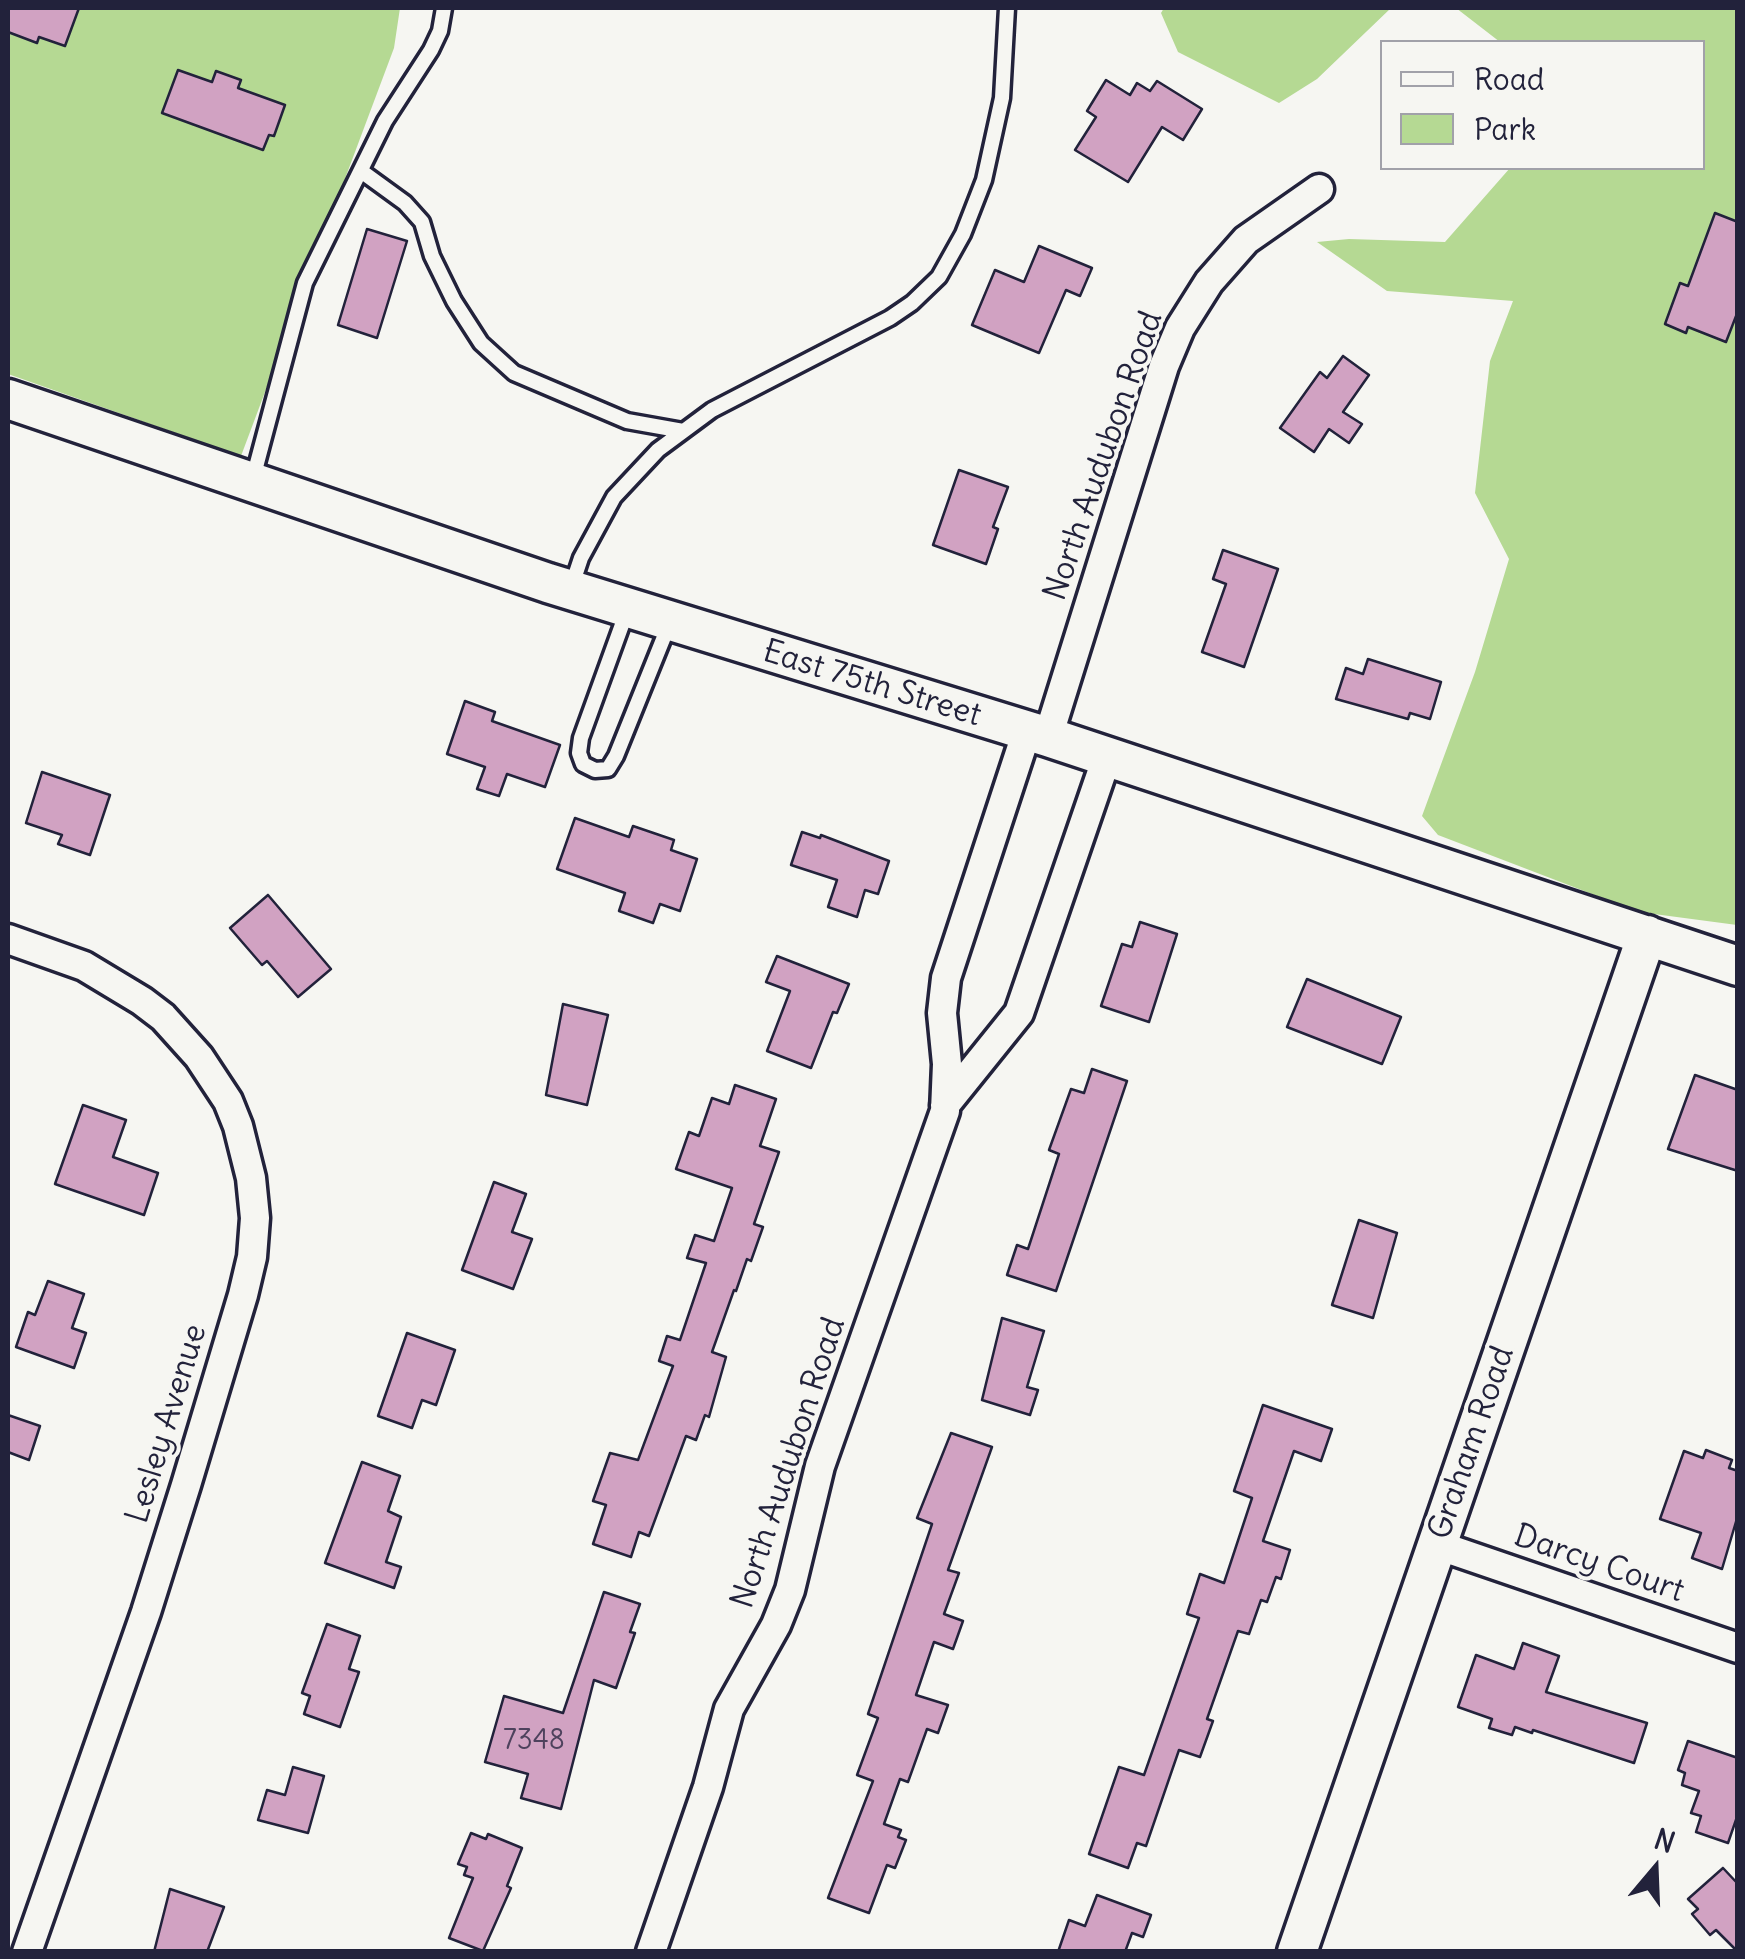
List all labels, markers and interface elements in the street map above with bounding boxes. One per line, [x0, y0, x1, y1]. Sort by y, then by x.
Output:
legend [1380, 40, 1705, 170]
text: Road [1474, 60, 1544, 98]
text: Park [1474, 110, 1536, 148]
street label: North Audubon Road [1036, 306, 1172, 606]
street label: East 75th Street [758, 633, 986, 735]
street label: North Audubon Road [724, 1313, 854, 1613]
street label: Lesley Avenue [119, 1320, 215, 1528]
street label: Graham Road [1421, 1341, 1523, 1545]
street label: Darcy Court [1509, 1517, 1689, 1611]
house number: 7348 [503, 1724, 565, 1758]
north arrow [1605, 1819, 1705, 1919]
text: N [1650, 1820, 1680, 1861]

